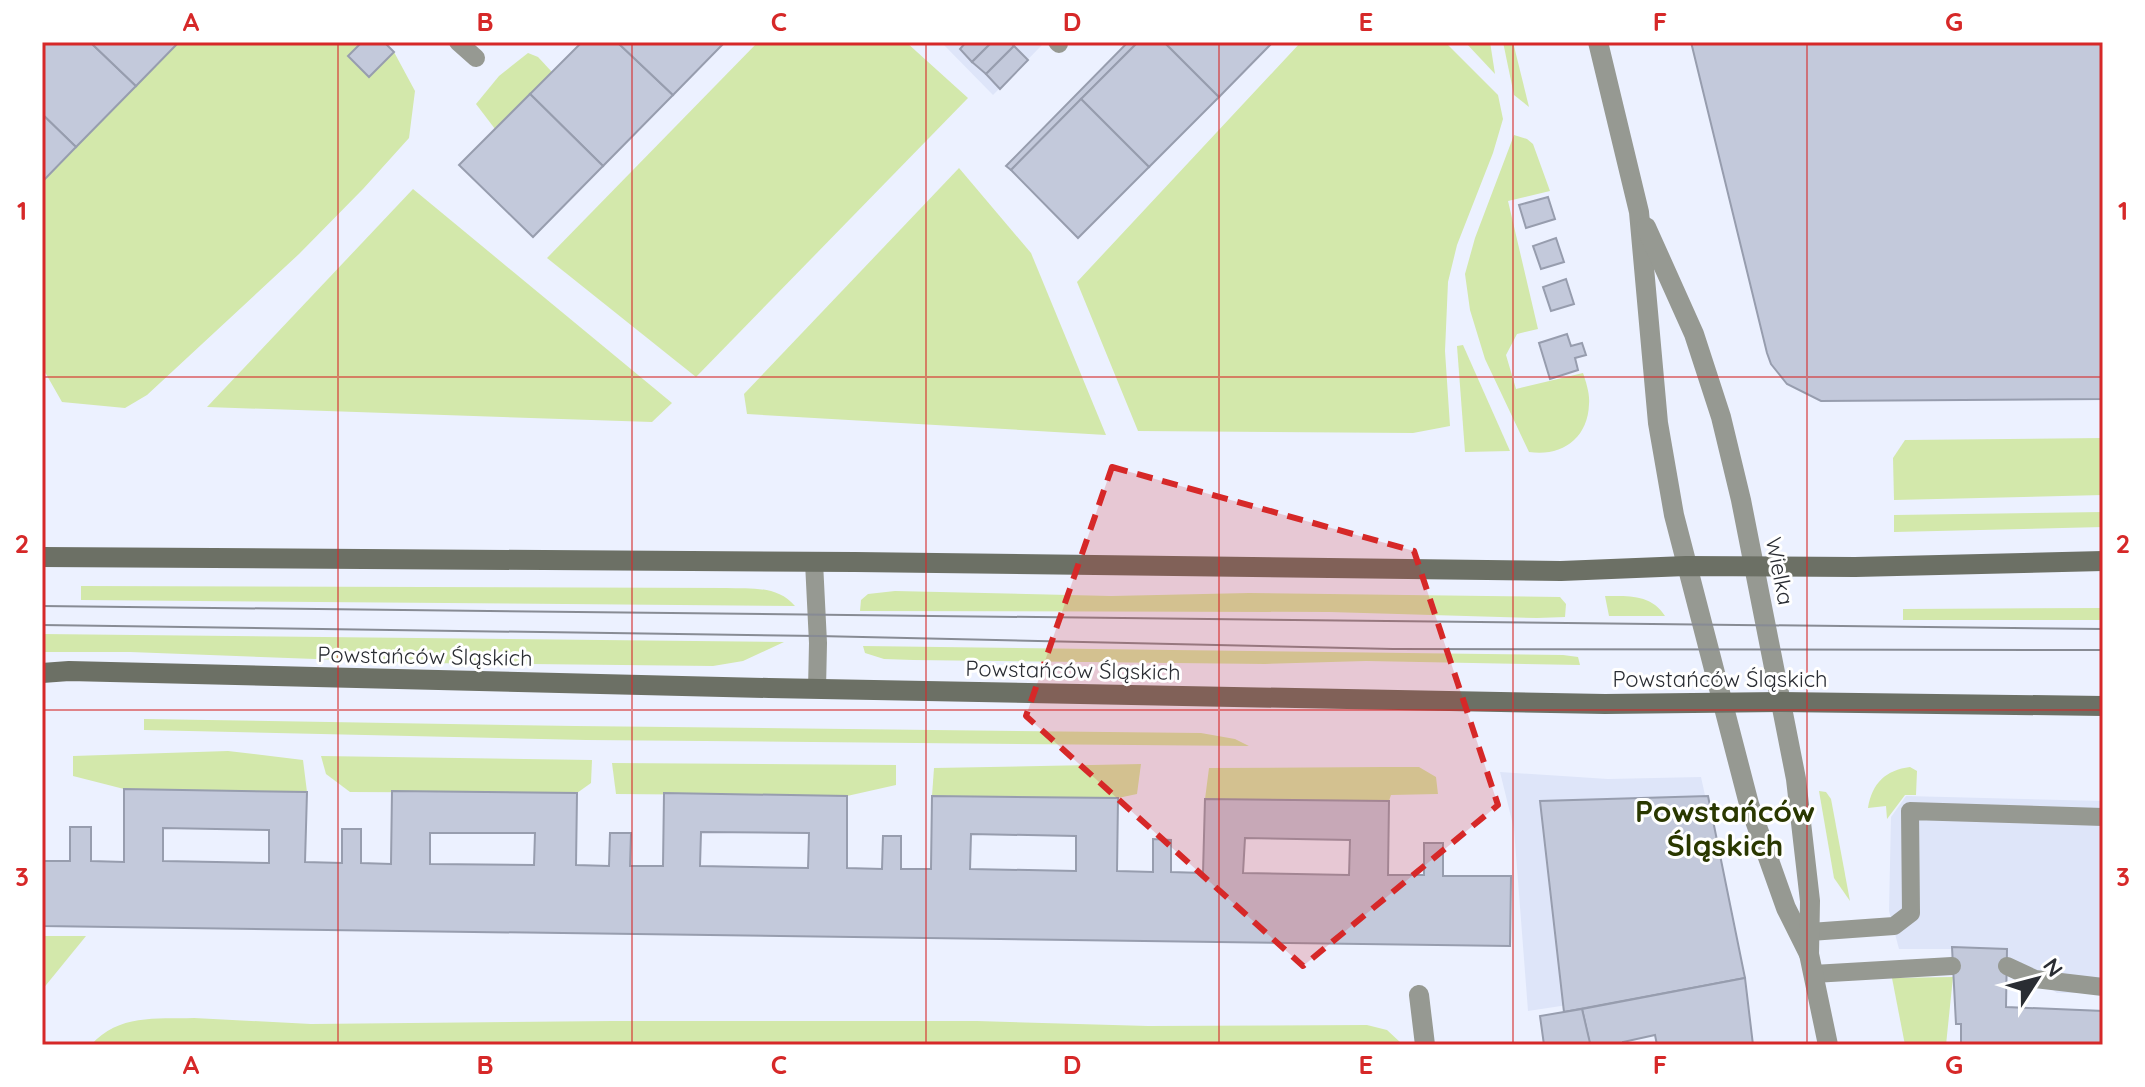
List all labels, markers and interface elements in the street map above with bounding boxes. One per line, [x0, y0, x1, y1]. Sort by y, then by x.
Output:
text: A [183, 5, 200, 38]
text: B [476, 5, 494, 38]
text: C [771, 5, 787, 38]
text: D [1063, 5, 1081, 38]
text: E [1359, 5, 1373, 38]
text: F [1653, 5, 1667, 38]
text: G [1945, 5, 1963, 38]
text: 1 [17, 194, 27, 227]
text: 1 [2118, 194, 2128, 227]
text: 2 [15, 527, 29, 560]
text: 2 [2116, 527, 2130, 560]
street label: Wielka [1760, 535, 1800, 607]
street label: Powstańców Śląskich [317, 640, 533, 672]
street label: Powstańców Śląskich [965, 654, 1181, 686]
street label: Powstańców Śląskich [1612, 665, 1828, 693]
district label: Powstańców Śląskich [1635, 792, 1815, 864]
text: 3 [15, 860, 29, 893]
text: 3 [2116, 860, 2130, 893]
north arrow [1997, 939, 2077, 1019]
text: N [2037, 952, 2069, 982]
text: A [183, 1048, 200, 1081]
text: B [476, 1048, 494, 1081]
text: C [771, 1048, 787, 1081]
text: D [1063, 1048, 1081, 1081]
text: E [1359, 1048, 1373, 1081]
text: F [1653, 1048, 1667, 1081]
text: G [1945, 1048, 1963, 1081]

